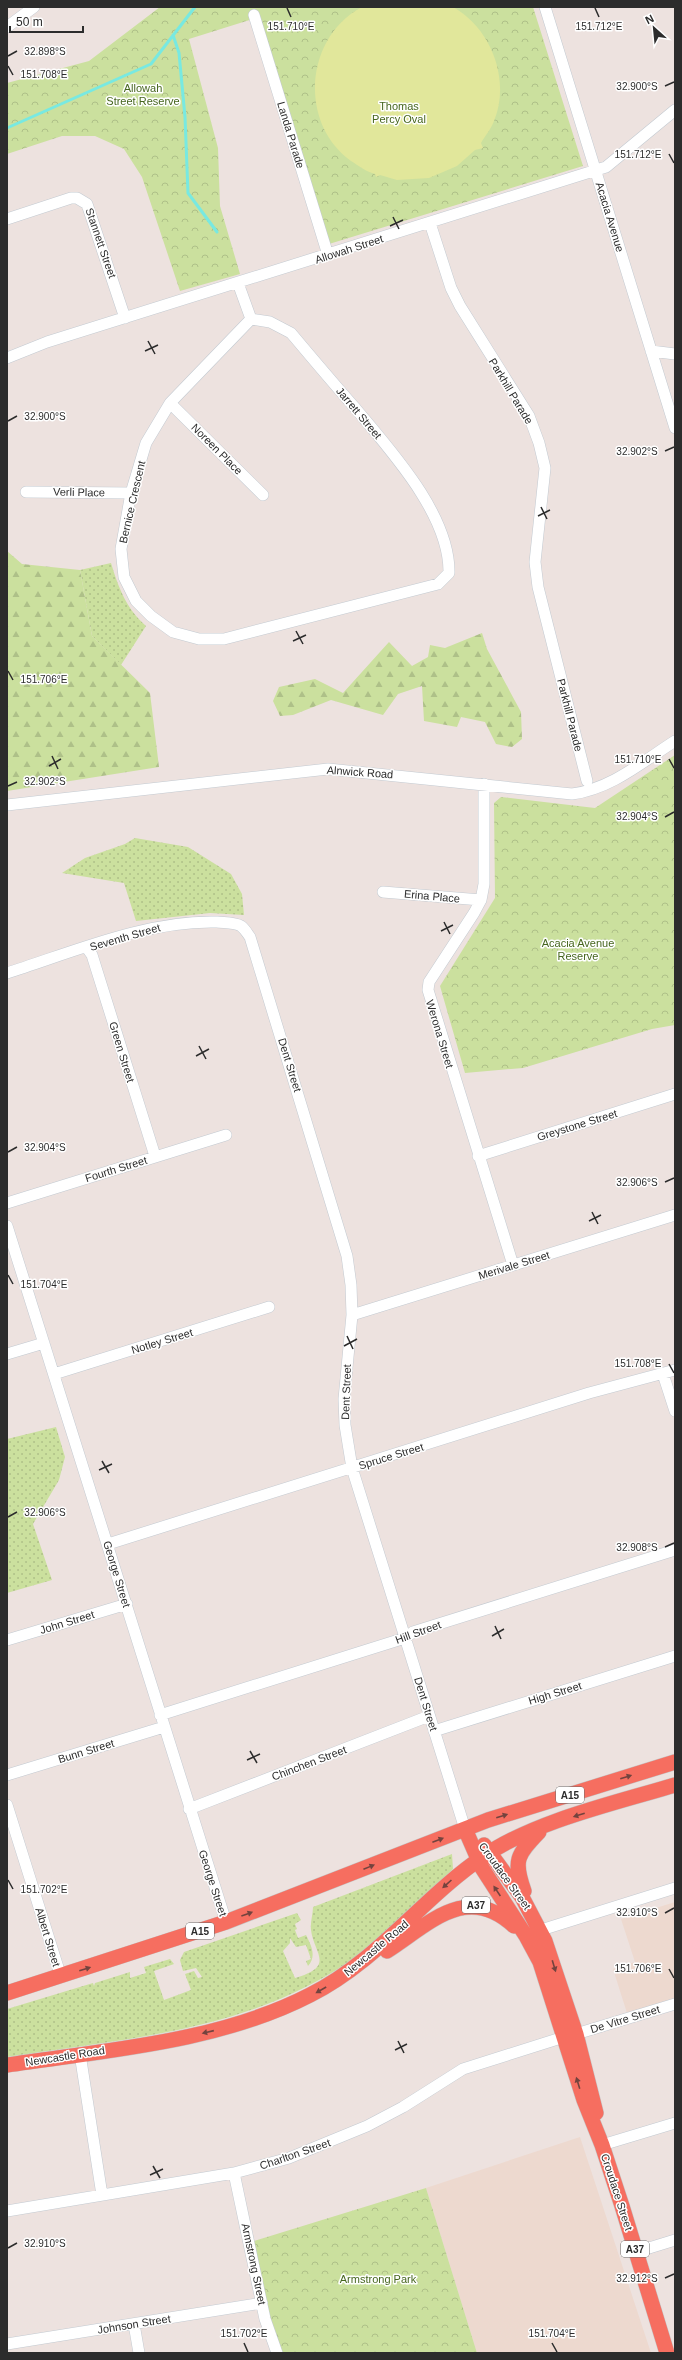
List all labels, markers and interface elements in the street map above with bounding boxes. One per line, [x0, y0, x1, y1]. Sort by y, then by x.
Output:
scale bar [10, 8, 83, 34]
north arrow [634, 8, 674, 48]
text: N [643, 12, 656, 26]
text: 50 m [16, 15, 43, 29]
text: 151.710°E [268, 21, 315, 32]
text: 151.712°E [576, 21, 623, 32]
text: 32.898°S [24, 46, 66, 57]
text: 151.708°E [21, 69, 68, 80]
text: 32.900°S [616, 81, 658, 92]
park label: Allowah Street Reserve [106, 82, 180, 107]
street label: Landa Parade [275, 100, 307, 170]
park label: Thomas Percy Oval [372, 100, 426, 125]
text: 151.712°E [615, 149, 662, 160]
street label: Acacia Avenue [594, 181, 626, 253]
street label: Stannett Street [83, 206, 119, 280]
street label: Allowah Street [313, 232, 385, 266]
street label: Parkhill Parade [487, 356, 535, 426]
street label: Jarrett Street [334, 385, 384, 441]
text: 32.900°S [24, 411, 66, 422]
street label: Noreen Place [189, 421, 245, 477]
text: 32.902°S [616, 446, 658, 457]
street label: Bernice Crescent [117, 460, 147, 544]
street label: Verli Place [53, 486, 105, 498]
text: 151.706°E [21, 674, 68, 685]
street label: Parkhill Parade [555, 677, 585, 753]
text: 151.710°E [615, 754, 662, 765]
street label: Alnwick Road [326, 764, 394, 780]
text: 32.902°S [24, 776, 66, 787]
text: 32.904°S [616, 811, 658, 822]
street label: Erina Place [403, 888, 461, 904]
street label: Seventh Street [88, 921, 162, 953]
park label: Acacia Avenue Reserve [542, 937, 614, 962]
street label: Werona Street [424, 998, 456, 1070]
street label: Green Street [107, 1020, 137, 1084]
street label: Dent Street [276, 1037, 304, 1093]
street label: Greystone Street [535, 1107, 619, 1143]
text: 32.904°S [24, 1142, 66, 1153]
street label: Fourth Street [84, 1154, 148, 1184]
text: 32.906°S [616, 1177, 658, 1188]
street label: Merivale Street [477, 1248, 551, 1282]
text: 151.704°E [21, 1279, 68, 1290]
street label: Notley Street [130, 1326, 194, 1356]
text: 151.708°E [615, 1358, 662, 1369]
street label: Dent Street [339, 1364, 353, 1420]
street label: Spruce Street [357, 1440, 425, 1472]
text: 32.906°S [24, 1507, 66, 1518]
street label: George Street [101, 1539, 133, 1609]
text: 32.908°S [616, 1542, 658, 1553]
street label: John Street [38, 1608, 96, 1636]
street label: Hill Street [394, 1618, 442, 1646]
street label: Dent Street [412, 1676, 440, 1732]
street label: High Street [527, 1679, 583, 1707]
street label: Bunn Street [56, 1737, 116, 1765]
street label: Chinchen Street [270, 1743, 348, 1783]
one-way arrow [621, 1774, 633, 1780]
road number: A15 [556, 1787, 584, 1803]
one-way arrow [572, 1812, 584, 1818]
one-way arrow [496, 1813, 508, 1819]
one-way arrow [433, 1836, 445, 1842]
street label: Croudace Street [477, 1840, 533, 1912]
street label: George Street [197, 1848, 229, 1918]
one-way arrow [363, 1864, 375, 1870]
one-way arrow [442, 1880, 453, 1889]
text: 151.702°E [21, 1884, 68, 1895]
one-way arrow [493, 1886, 501, 1897]
road number: A37 [462, 1897, 490, 1913]
street label: Albert Street [33, 1906, 63, 1968]
text: 32.910°S [616, 1907, 658, 1918]
one-way arrow [242, 1911, 254, 1917]
street label: Newcastle Road [341, 1918, 411, 1978]
road number: A15 [186, 1923, 214, 1939]
one-way arrow [551, 1960, 557, 1972]
text: 151.706°E [615, 1963, 662, 1974]
one-way arrow [79, 1966, 91, 1972]
one-way arrow [315, 1986, 327, 1993]
street label: De Vitre Street [589, 2003, 661, 2035]
one-way arrow [202, 2029, 215, 2035]
street label: Newcastle Road [25, 2044, 105, 2068]
one-way arrow [575, 2076, 581, 2088]
street label: Charlton Street [258, 2136, 332, 2172]
street label: Croudace Street [599, 2152, 635, 2232]
street label: Armstrong Street [239, 2222, 269, 2306]
text: 32.910°S [24, 2238, 66, 2249]
road number: A37 [621, 2241, 649, 2257]
park label: Armstrong Park [340, 2273, 417, 2285]
text: 32.912°S [616, 2273, 658, 2284]
street label: Johnson Street [97, 2312, 171, 2336]
text: 151.702°E [221, 2328, 268, 2339]
text: 151.704°E [529, 2328, 576, 2339]

